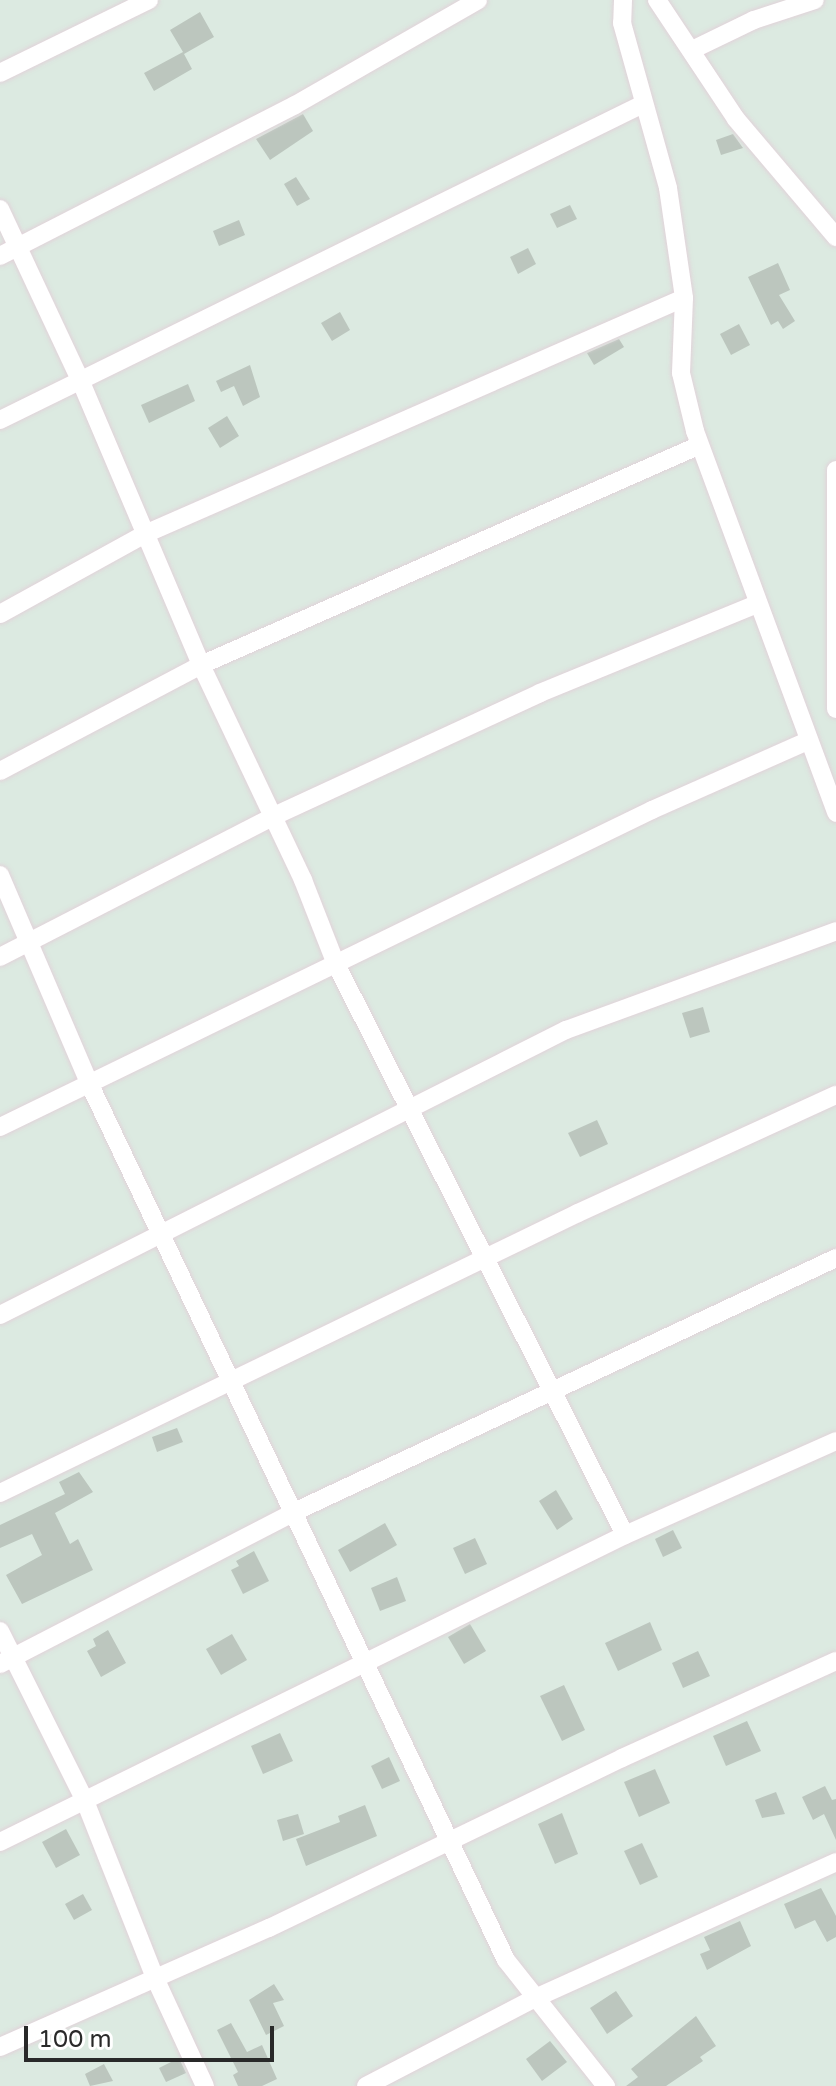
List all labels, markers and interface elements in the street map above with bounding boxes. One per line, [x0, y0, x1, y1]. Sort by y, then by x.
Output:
scale bar [28, 2010, 278, 2060]
text: 100 m [38, 2025, 112, 2054]

